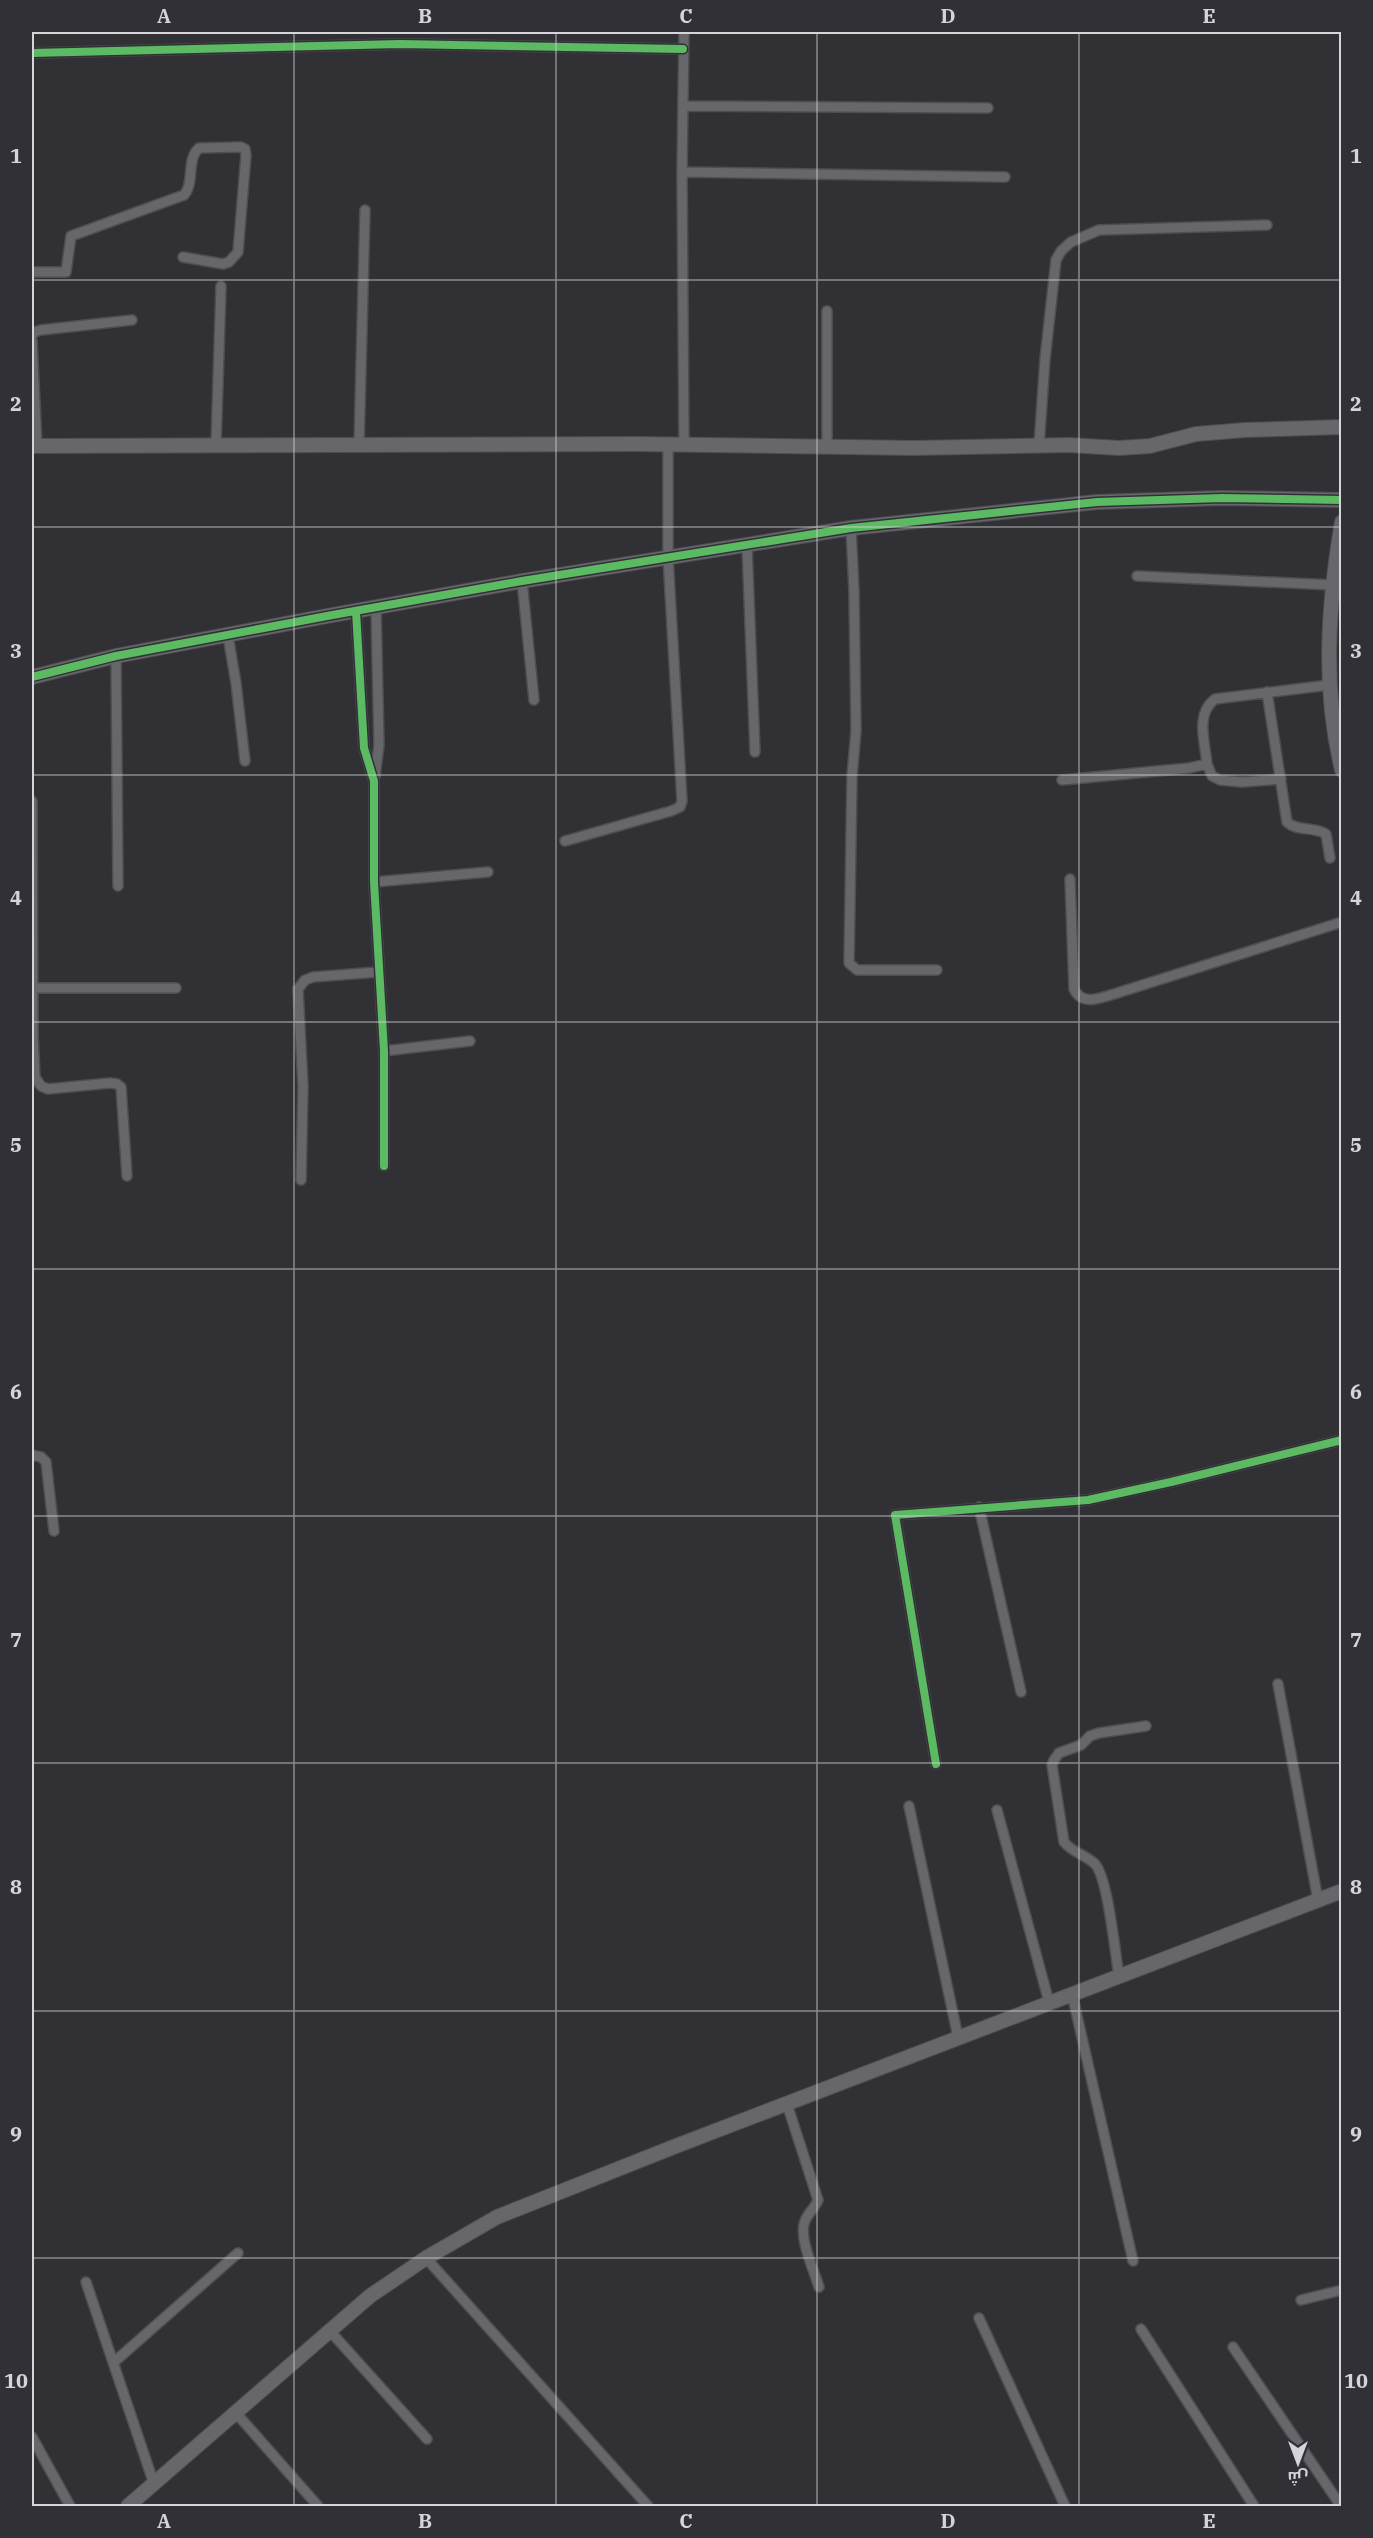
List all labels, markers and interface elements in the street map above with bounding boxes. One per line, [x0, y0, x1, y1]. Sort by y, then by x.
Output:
text: A [157, 2, 171, 29]
text: B [418, 2, 432, 29]
text: C [679, 2, 693, 29]
text: D [940, 2, 956, 29]
text: E [1202, 2, 1216, 29]
text: 1 [10, 142, 22, 169]
text: 1 [1350, 142, 1362, 169]
text: 2 [10, 390, 22, 417]
text: 2 [1350, 390, 1362, 417]
text: 3 [10, 637, 22, 664]
text: 3 [1350, 637, 1362, 664]
text: 4 [10, 884, 22, 911]
text: 4 [1350, 884, 1362, 911]
text: 5 [10, 1131, 22, 1158]
text: 5 [1350, 1131, 1362, 1158]
text: 6 [10, 1378, 22, 1405]
text: 6 [1350, 1378, 1362, 1405]
text: 7 [10, 1626, 22, 1653]
text: 7 [1350, 1626, 1362, 1653]
text: 8 [10, 1873, 22, 1900]
text: 8 [1350, 1873, 1362, 1900]
text: 9 [10, 2120, 22, 2147]
text: 9 [1350, 2120, 1362, 2147]
text: 10 [4, 2367, 28, 2394]
text: 10 [1344, 2367, 1368, 2394]
north arrow [1268, 2433, 1328, 2493]
text: ش [1288, 2468, 1308, 2488]
text: A [157, 2507, 171, 2534]
text: B [418, 2507, 432, 2534]
text: C [679, 2507, 693, 2534]
text: D [940, 2507, 956, 2534]
text: E [1202, 2507, 1216, 2534]

